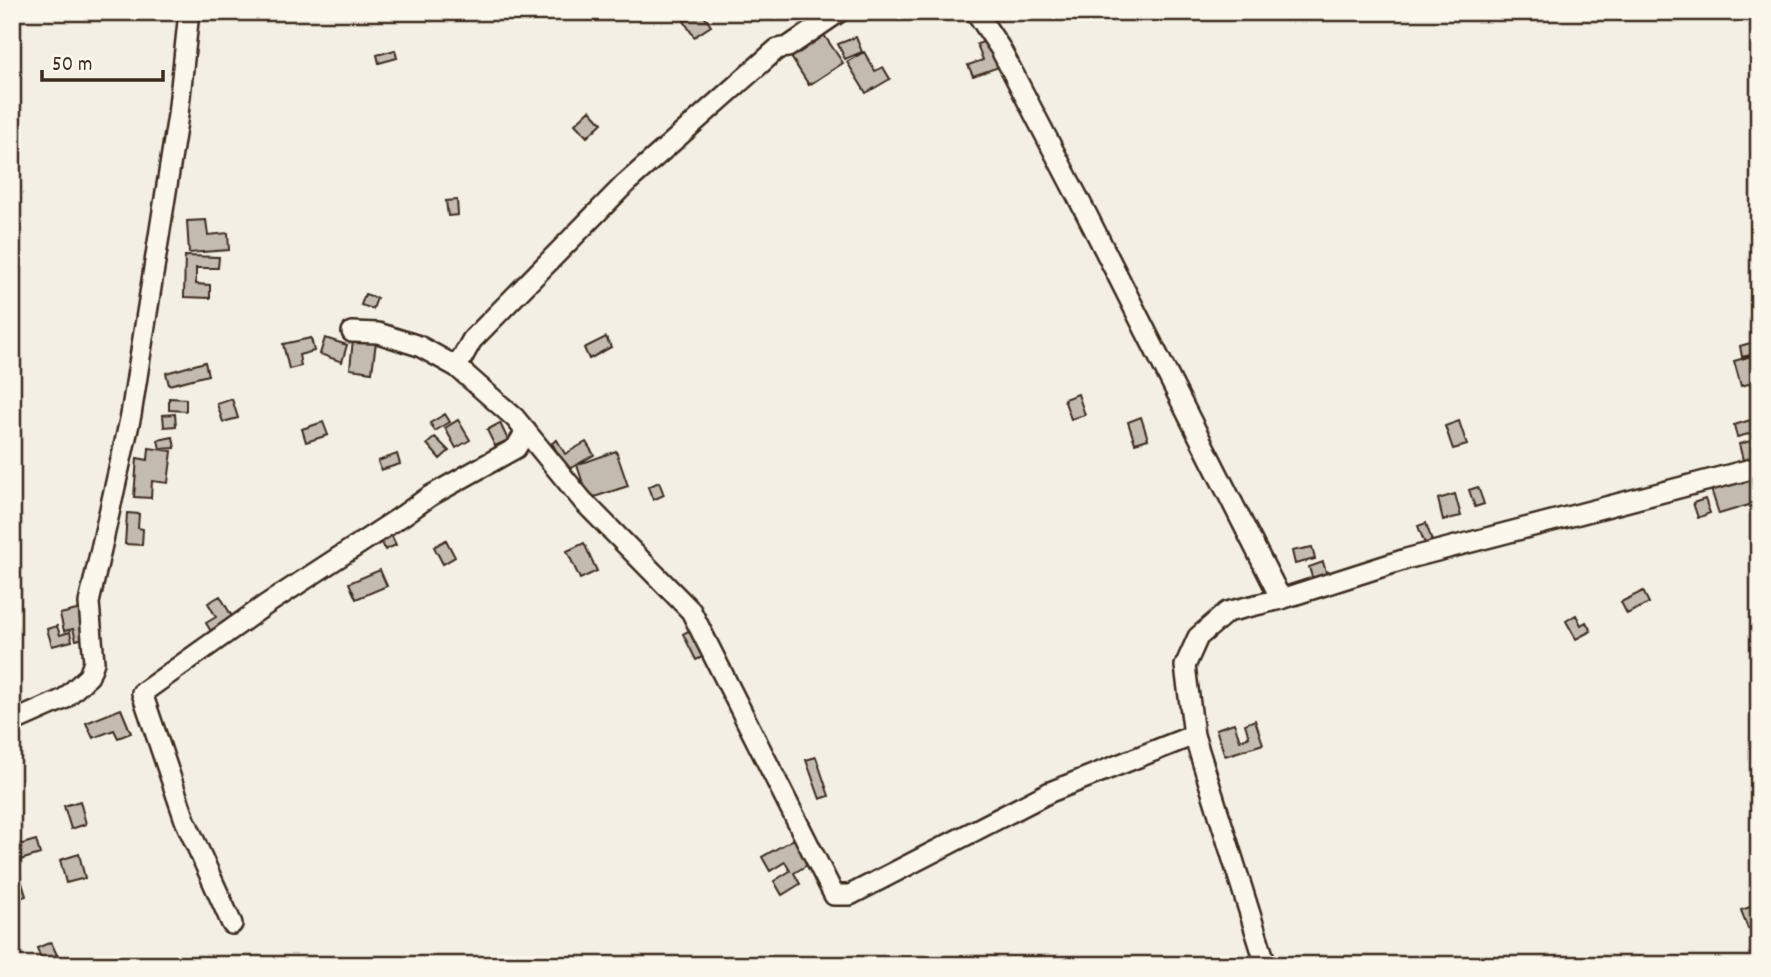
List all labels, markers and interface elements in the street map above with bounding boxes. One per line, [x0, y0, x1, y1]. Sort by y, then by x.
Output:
scale bar [42, 38, 163, 82]
text: 50 m [52, 51, 92, 81]

